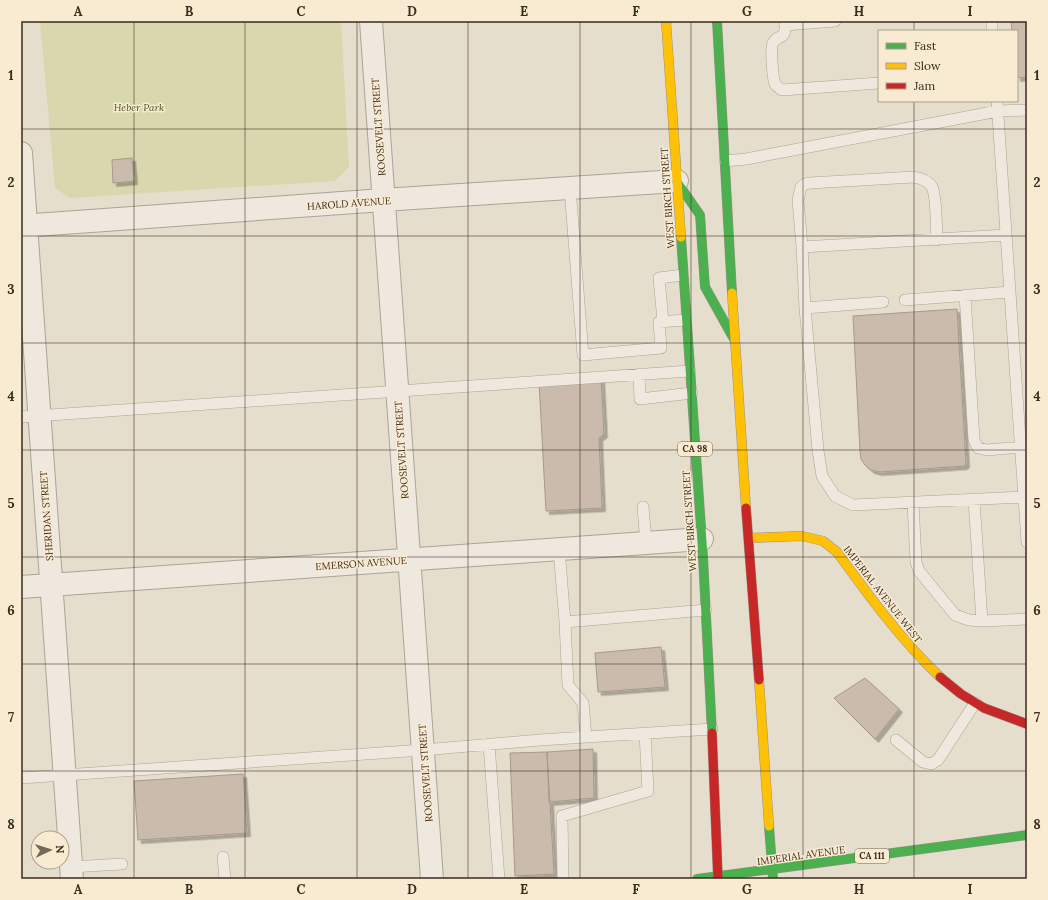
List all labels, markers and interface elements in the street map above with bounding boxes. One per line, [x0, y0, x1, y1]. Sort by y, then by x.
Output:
text: A [74, 3, 83, 20]
text: B [185, 3, 194, 20]
text: C [297, 3, 306, 20]
text: D [407, 3, 417, 20]
text: E [520, 3, 528, 20]
text: F [632, 3, 640, 20]
text: G [742, 3, 752, 20]
text: H [854, 3, 864, 20]
text: I [967, 3, 973, 20]
legend [878, 30, 1018, 102]
text: Fast [914, 38, 937, 53]
text: Slow [914, 58, 941, 73]
text: 1 [8, 67, 14, 84]
text: 1 [1034, 67, 1040, 84]
street label: ROOSEVELT STREET [369, 77, 388, 176]
text: Jam [913, 78, 935, 93]
park label: Heber Park [114, 101, 164, 114]
street label: WEST BIRCH STREET [657, 146, 678, 249]
text: 2 [8, 174, 15, 191]
text: 2 [1034, 174, 1041, 191]
street label: HAROLD AVENUE [307, 194, 391, 213]
text: 3 [7, 281, 15, 298]
text: 3 [1033, 281, 1041, 298]
text: 4 [7, 388, 15, 405]
text: 4 [1033, 388, 1041, 405]
street label: ROOSEVELT STREET [392, 400, 411, 499]
road number: CA 98 [678, 442, 712, 456]
street label: WEST BIRCH STREET [679, 469, 700, 572]
street label: SHERIDAN STREET [37, 470, 56, 561]
text: 5 [7, 495, 15, 512]
text: 5 [1033, 495, 1041, 512]
street label: IMPERIAL AVENUE WEST [841, 543, 925, 646]
street label: EMERSON AVENUE [315, 554, 407, 573]
text: 6 [7, 602, 15, 619]
text: 6 [1033, 602, 1041, 619]
text: 7 [8, 709, 14, 726]
text: 7 [1034, 709, 1040, 726]
street label: ROOSEVELT STREET [416, 723, 435, 822]
text: 8 [7, 816, 15, 833]
text: 8 [1033, 816, 1041, 833]
north arrow [30, 830, 70, 870]
street label: IMPERIAL AVENUE [756, 843, 846, 868]
text: N [53, 845, 67, 855]
road number: CA 111 [855, 849, 889, 863]
text: A [74, 881, 83, 898]
text: B [185, 881, 194, 898]
text: C [297, 881, 306, 898]
text: D [407, 881, 417, 898]
text: E [520, 881, 528, 898]
text: F [632, 881, 640, 898]
text: G [742, 881, 752, 898]
text: H [854, 881, 864, 898]
text: I [967, 881, 973, 898]

